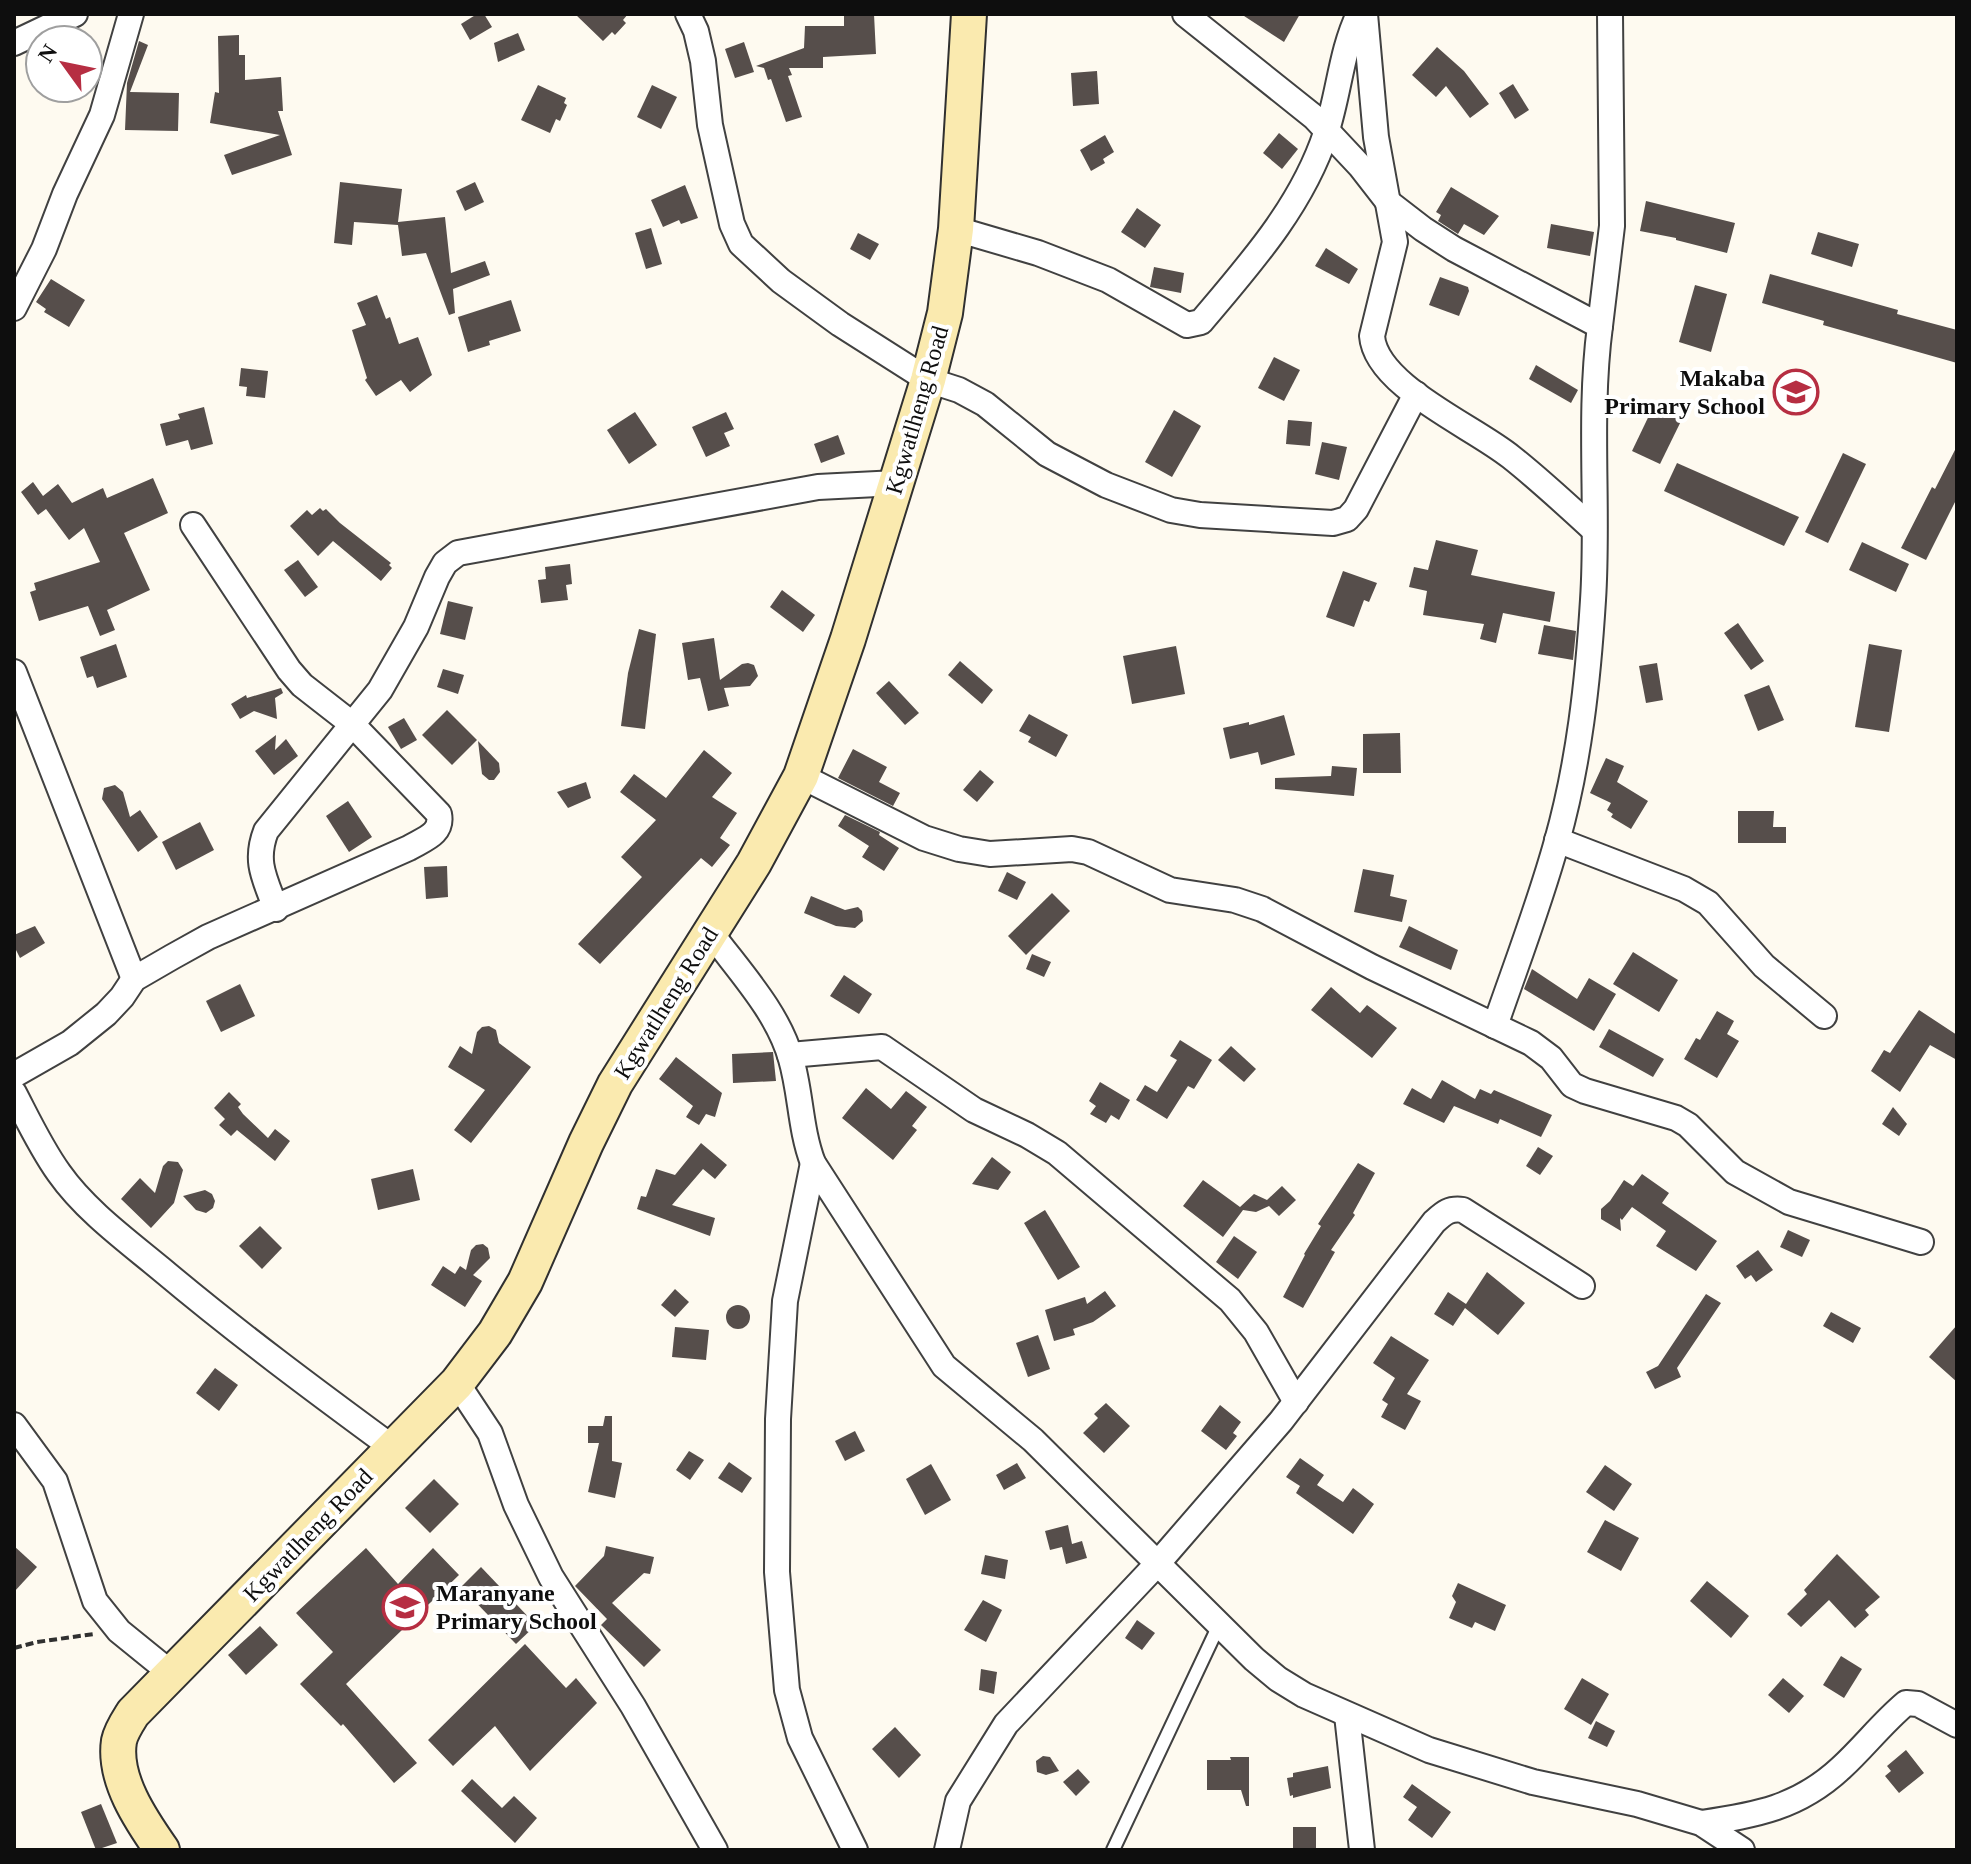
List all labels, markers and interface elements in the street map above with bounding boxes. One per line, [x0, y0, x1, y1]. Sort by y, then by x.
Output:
north arrow [24, 24, 104, 104]
text: N [33, 40, 63, 67]
street label: Kgwatlheng Road [881, 323, 953, 497]
place label: Makaba Primary School [1604, 365, 1765, 419]
school or university icon: Makaba Primary School [1772, 368, 1820, 416]
street label: Kgwatlheng Road [609, 922, 723, 1084]
street label: Kgwatlheng Road [238, 1463, 378, 1607]
place label: Maranyane Primary School [436, 1580, 597, 1634]
school or university icon: Maranyane Primary School [381, 1583, 429, 1631]

